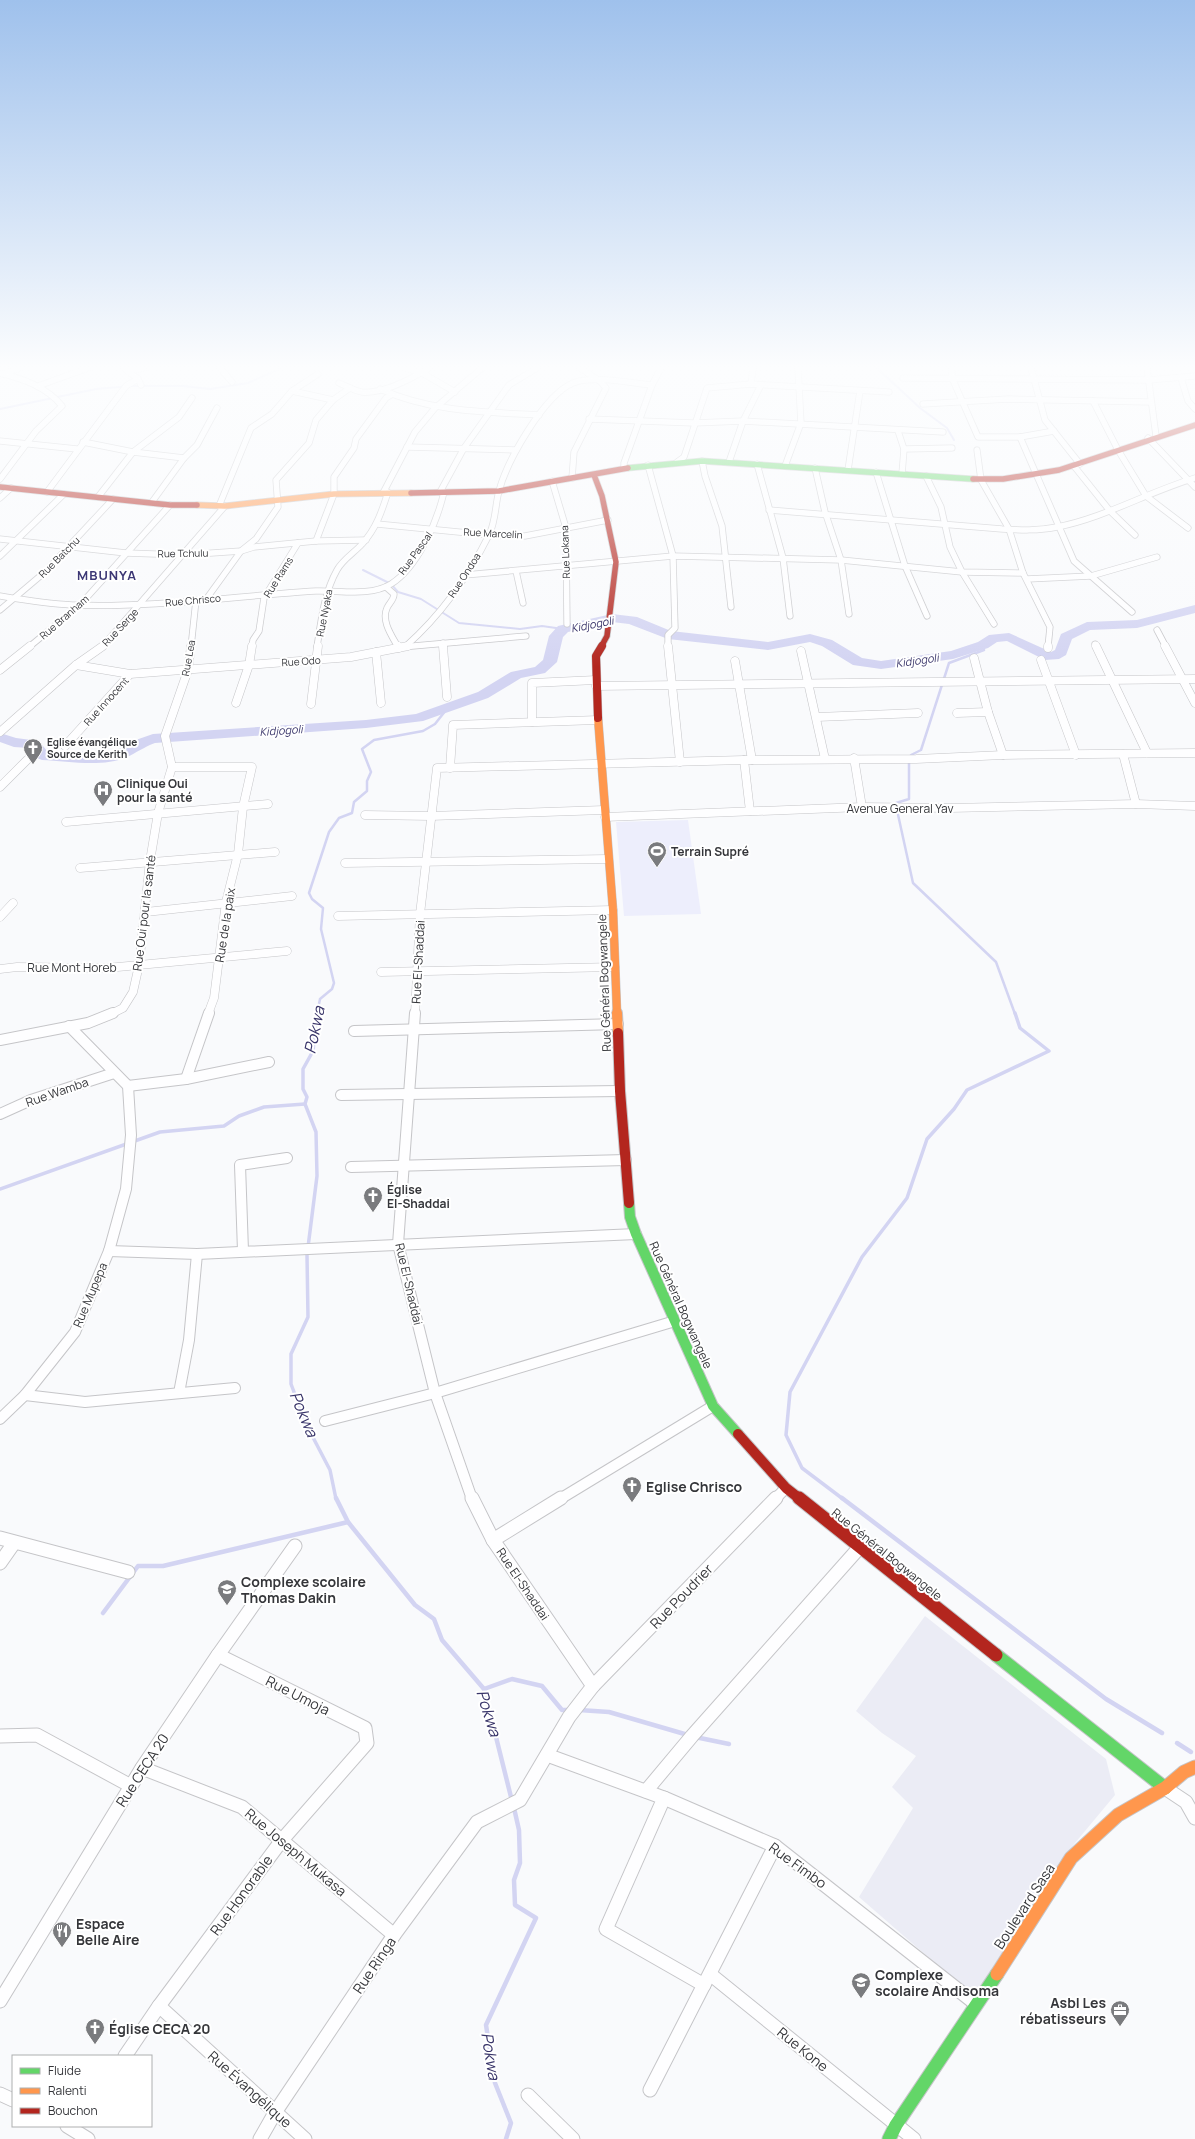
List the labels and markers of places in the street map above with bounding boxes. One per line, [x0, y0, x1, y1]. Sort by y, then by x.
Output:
place label: Eglise évangélique Source de Kerith [47, 735, 137, 761]
church icon: Eglise évangélique Source de Kerith [22, 737, 44, 765]
place label: Clinique Oui pour la santé [117, 775, 193, 806]
hospital icon: Clinique Oui pour la santé [92, 779, 114, 807]
sports icon: Terrain Supré [646, 840, 668, 868]
place label: Terrain Supré [671, 843, 749, 860]
place label: Église El-Shaddai [387, 1181, 450, 1212]
church icon: Église El-Shaddai [362, 1185, 384, 1213]
church icon: Eglise Chrisco [621, 1475, 643, 1503]
place label: Eglise Chrisco [646, 1477, 743, 1496]
place label: Complexe scolaire Thomas Dakin [241, 1572, 366, 1607]
school or university icon: Complexe scolaire Thomas Dakin [216, 1578, 238, 1606]
place label: Espace Belle Aire [76, 1914, 140, 1949]
restaurant icon: Espace Belle Aire [51, 1920, 73, 1948]
place label: Complexe scolaire Andisoma [875, 1965, 999, 2000]
school or university icon: Complexe scolaire Andisoma [850, 1971, 872, 1999]
place label: Asbl Les rébatisseurs [1020, 1993, 1106, 2028]
office icon: Asbl Les rébatisseurs [1109, 1999, 1131, 2027]
church icon: Église CECA 20 [84, 2017, 106, 2045]
place label: Église CECA 20 [109, 2019, 210, 2038]

